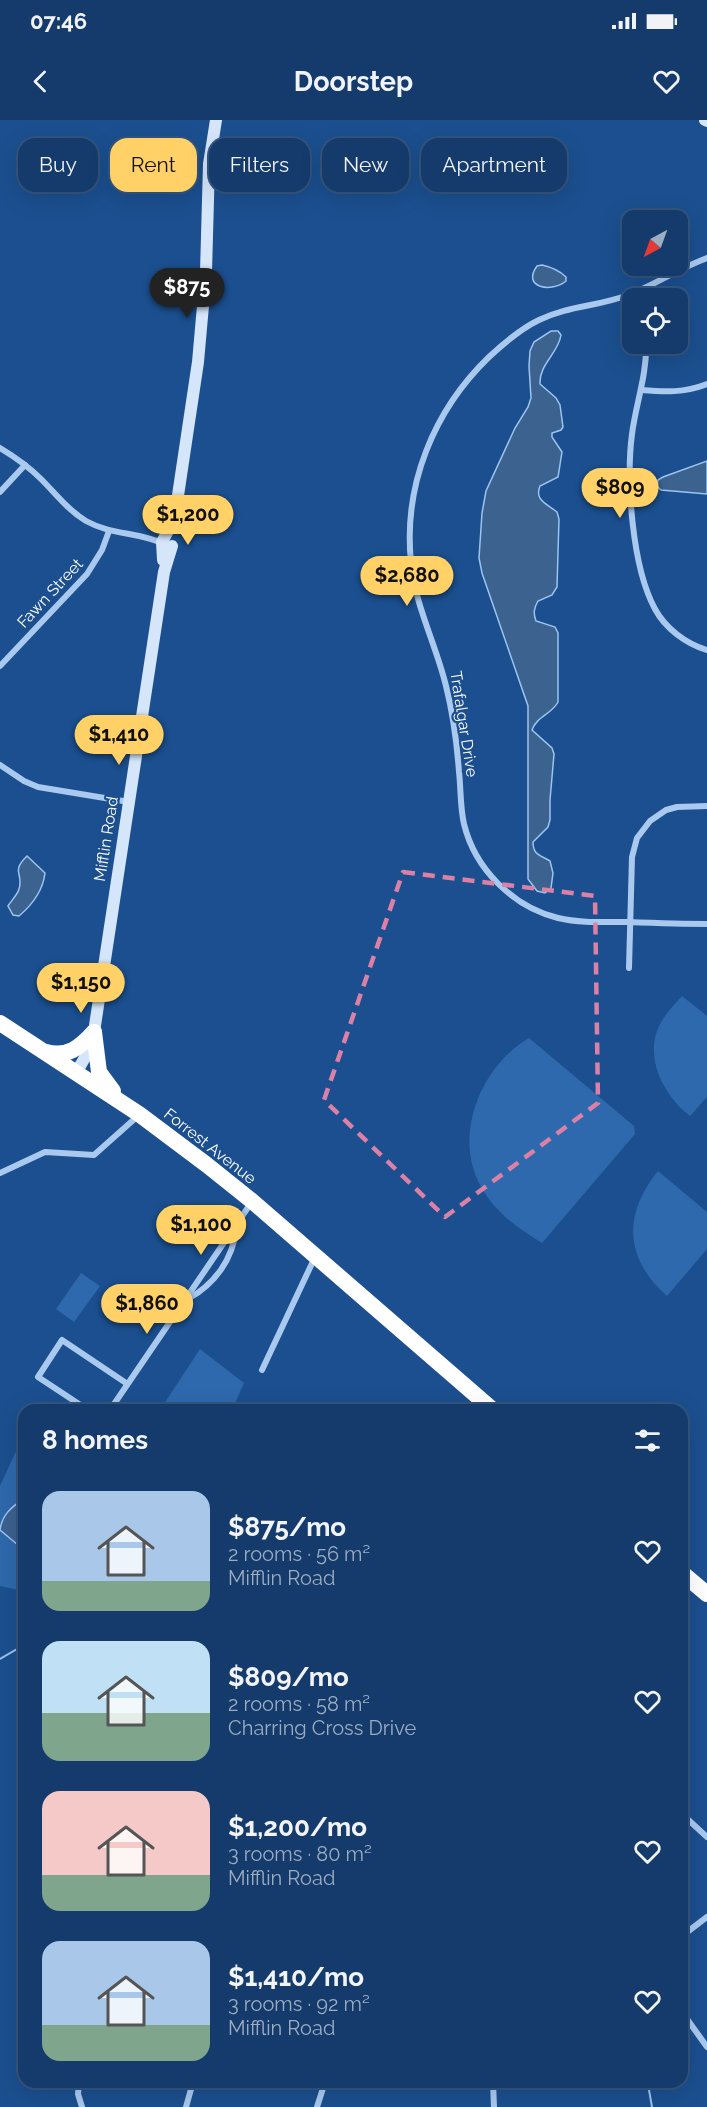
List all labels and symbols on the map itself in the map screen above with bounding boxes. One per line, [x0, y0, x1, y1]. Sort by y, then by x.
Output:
north arrow [622, 210, 688, 276]
pin: $875 [151, 268, 223, 319]
pin: $809 [584, 468, 656, 519]
pin: $1,200 [139, 495, 237, 546]
street label: Fawn Street [13, 554, 87, 632]
pin: $2,680 [358, 556, 456, 607]
street label: Trafalgar Drive [446, 670, 482, 778]
pin: $1,410 [70, 715, 168, 766]
street label: Mifflin Road [90, 795, 122, 883]
pin: $1,150 [32, 963, 130, 1014]
street label: Forrest Avenue [160, 1104, 260, 1188]
pin: $1,100 [152, 1205, 250, 1256]
pin: $1,860 [98, 1284, 196, 1335]

